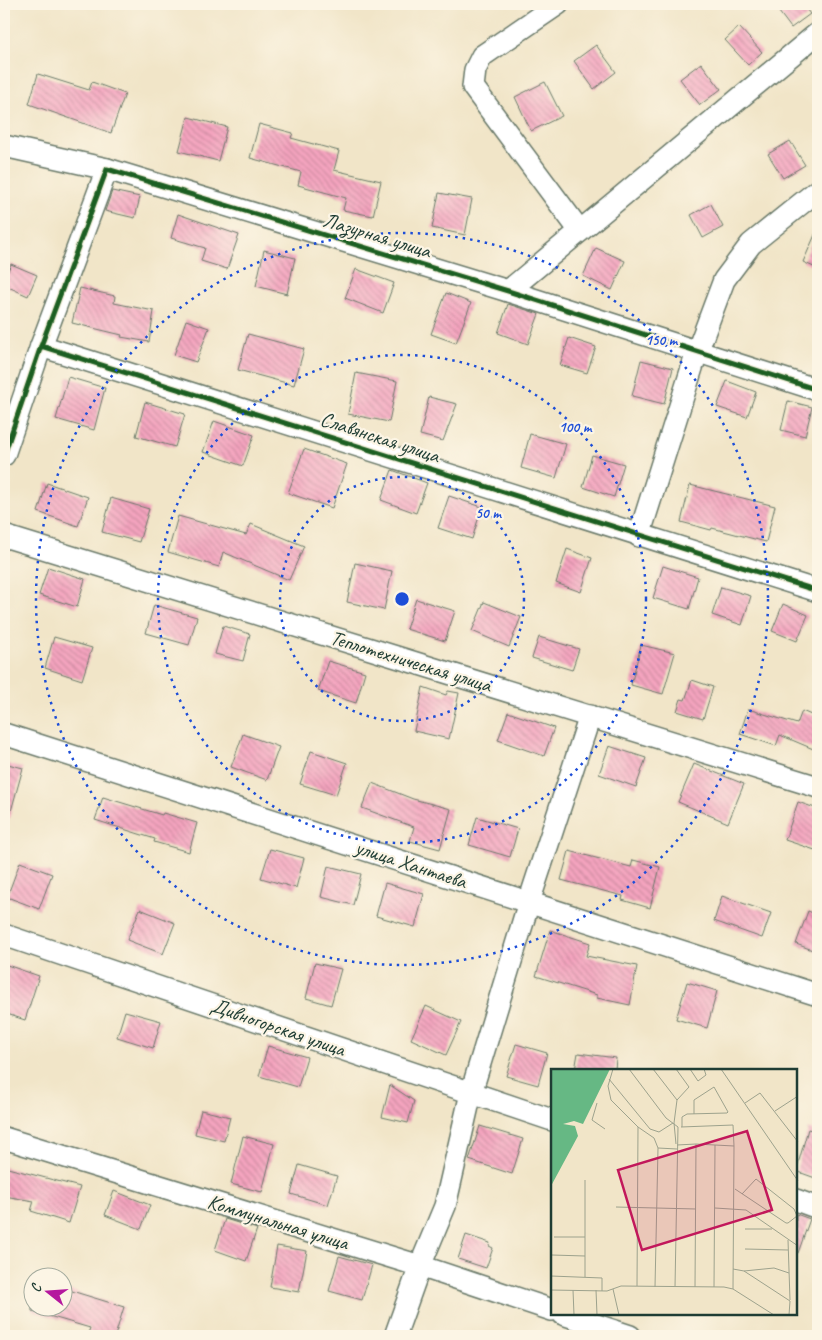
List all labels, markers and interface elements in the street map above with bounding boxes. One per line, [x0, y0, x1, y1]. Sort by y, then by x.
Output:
street label: Лазурная улица [320, 206, 436, 265]
text: 150 m [645, 331, 679, 350]
street label: Славянская улица [317, 406, 445, 469]
text: 100 m [559, 418, 593, 437]
text: 50 m [475, 504, 502, 523]
centre of rings [393, 590, 411, 608]
street label: Теплотехническая улица [327, 624, 496, 698]
street label: улица Хантаева [350, 833, 472, 895]
street label: Дивногорская улица [207, 992, 350, 1063]
inset map [551, 1069, 797, 1315]
street label: Коммунальная улица [204, 1188, 353, 1256]
north arrow [22, 1268, 72, 1318]
text: С [27, 1281, 46, 1294]

